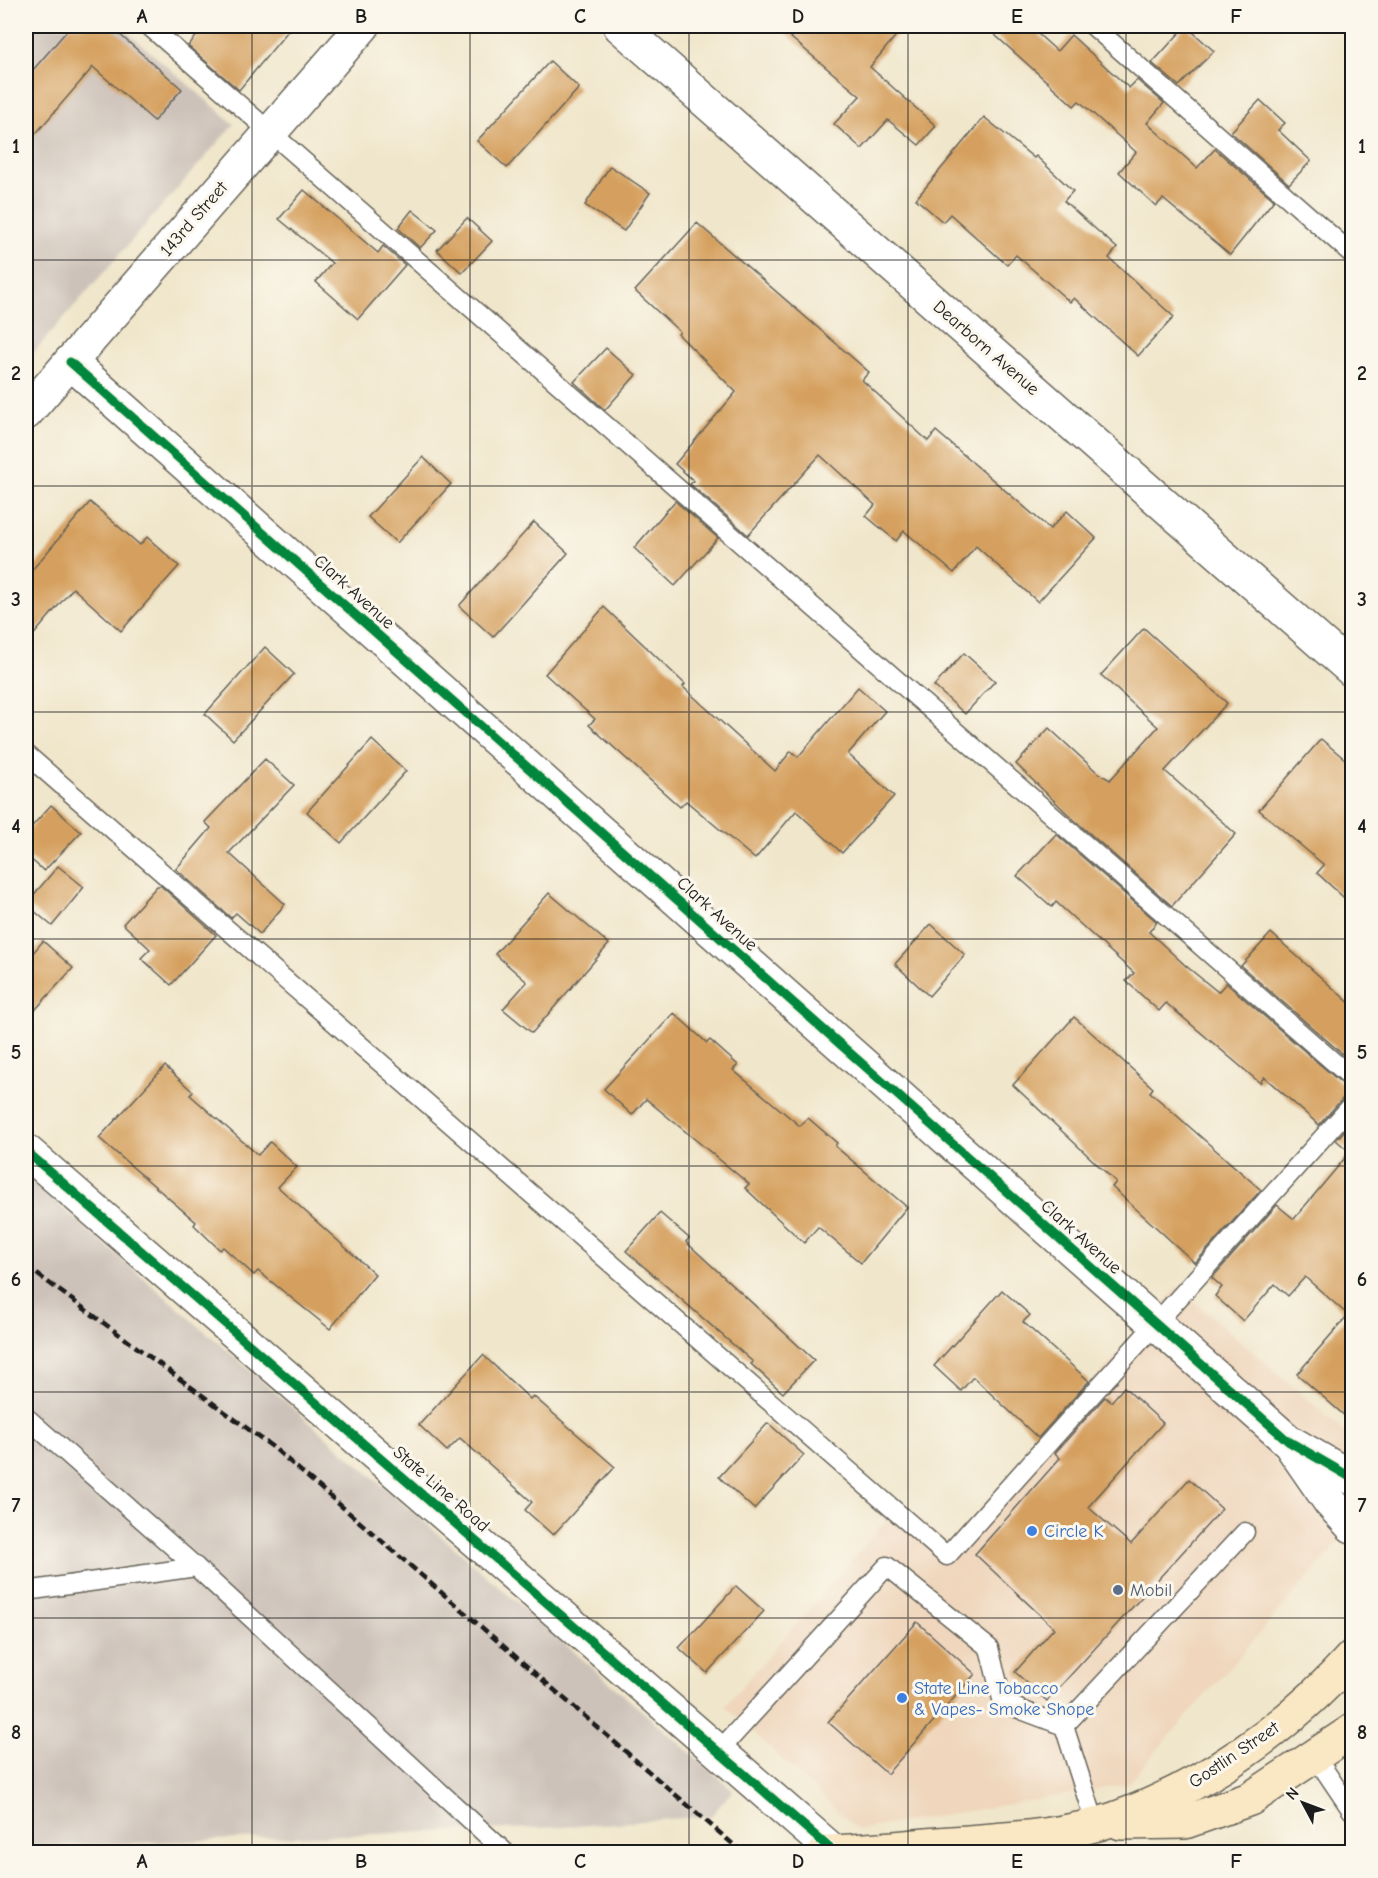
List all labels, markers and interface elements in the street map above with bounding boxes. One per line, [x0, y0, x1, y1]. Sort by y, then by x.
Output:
text: A [136, 5, 148, 28]
text: B [355, 5, 367, 28]
text: C [574, 5, 586, 28]
text: D [792, 5, 804, 28]
text: E [1011, 5, 1023, 28]
text: F [1230, 5, 1242, 28]
text: 1 [12, 135, 20, 158]
text: 1 [1358, 135, 1366, 158]
street label: 143rd Street [156, 177, 233, 261]
street label: Dearborn Avenue [929, 296, 1043, 400]
text: 2 [11, 362, 21, 385]
text: 2 [1357, 362, 1367, 385]
street label: Clark Avenue [309, 550, 399, 634]
text: 3 [11, 588, 21, 611]
text: 3 [1357, 588, 1367, 611]
text: 4 [11, 815, 21, 838]
text: 4 [1357, 815, 1367, 838]
street label: Clark Avenue [672, 872, 762, 956]
text: 5 [11, 1041, 21, 1064]
text: 5 [1357, 1041, 1367, 1064]
street label: Clark Avenue [1036, 1195, 1126, 1279]
text: 6 [11, 1268, 21, 1291]
text: 6 [1357, 1268, 1367, 1291]
street label: State Line Road [389, 1442, 493, 1536]
text: 7 [12, 1494, 21, 1517]
text: 7 [1358, 1494, 1367, 1517]
place label: Circle K [1044, 1521, 1103, 1542]
marker: Circle K [1025, 1524, 1039, 1538]
place label: Mobil [1130, 1580, 1172, 1601]
marker: Mobil [1111, 1583, 1125, 1597]
place label: State Line Tobacco & Vapes- Smoke Shope [914, 1678, 1094, 1720]
marker: State Line Tobacco & Vapes- Smoke Shope [895, 1691, 909, 1705]
street label: Gostlin Street [1185, 1717, 1284, 1793]
text: 8 [11, 1721, 21, 1744]
text: 8 [1357, 1721, 1367, 1744]
north arrow [1273, 1773, 1333, 1833]
text: N [1282, 1784, 1303, 1804]
text: A [136, 1850, 148, 1873]
text: B [355, 1850, 367, 1873]
text: C [574, 1850, 586, 1873]
text: D [792, 1850, 804, 1873]
text: E [1011, 1850, 1023, 1873]
text: F [1230, 1850, 1242, 1873]

